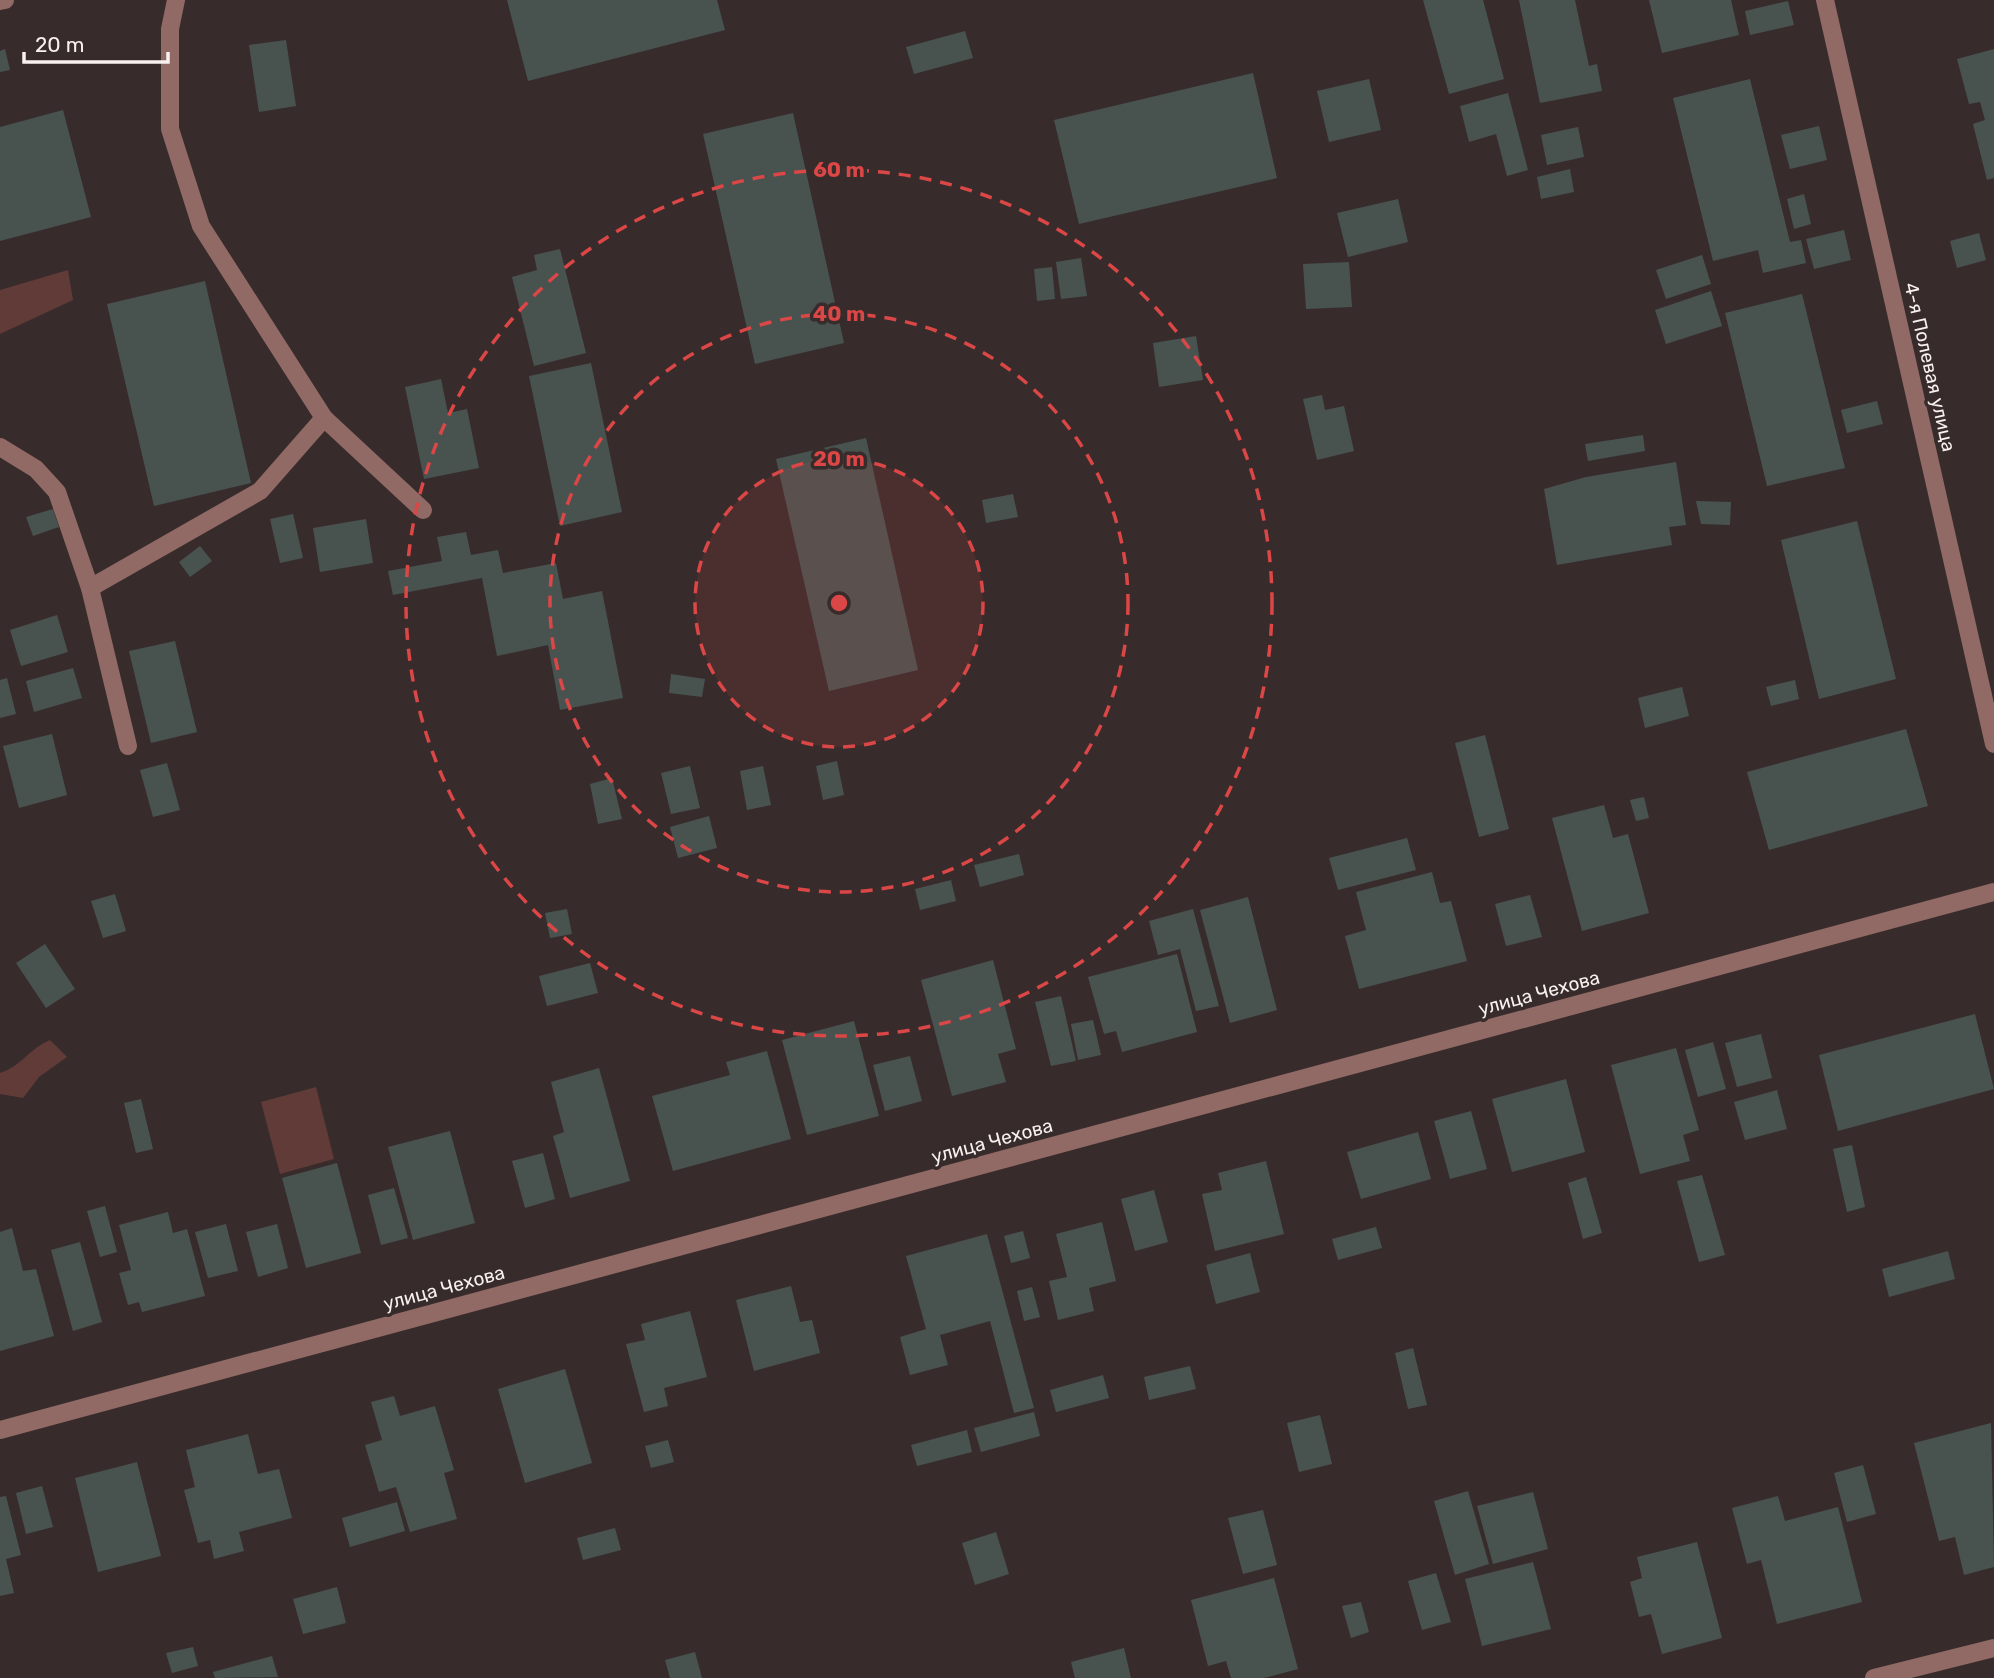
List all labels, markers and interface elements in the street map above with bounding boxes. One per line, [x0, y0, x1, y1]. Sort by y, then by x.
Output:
scale bar [24, 21, 168, 65]
text: 20 m [35, 32, 84, 57]
text: 60 m [813, 157, 865, 182]
street label: 4-я Полевая улица [1899, 280, 1961, 454]
text: 40 m [813, 301, 865, 326]
text: 20 m [813, 446, 865, 471]
centre of rings [827, 591, 851, 615]
street label: улица Чехова [1476, 966, 1602, 1020]
street label: улица Чехова [929, 1114, 1055, 1168]
street label: улица Чехова [381, 1261, 507, 1315]

